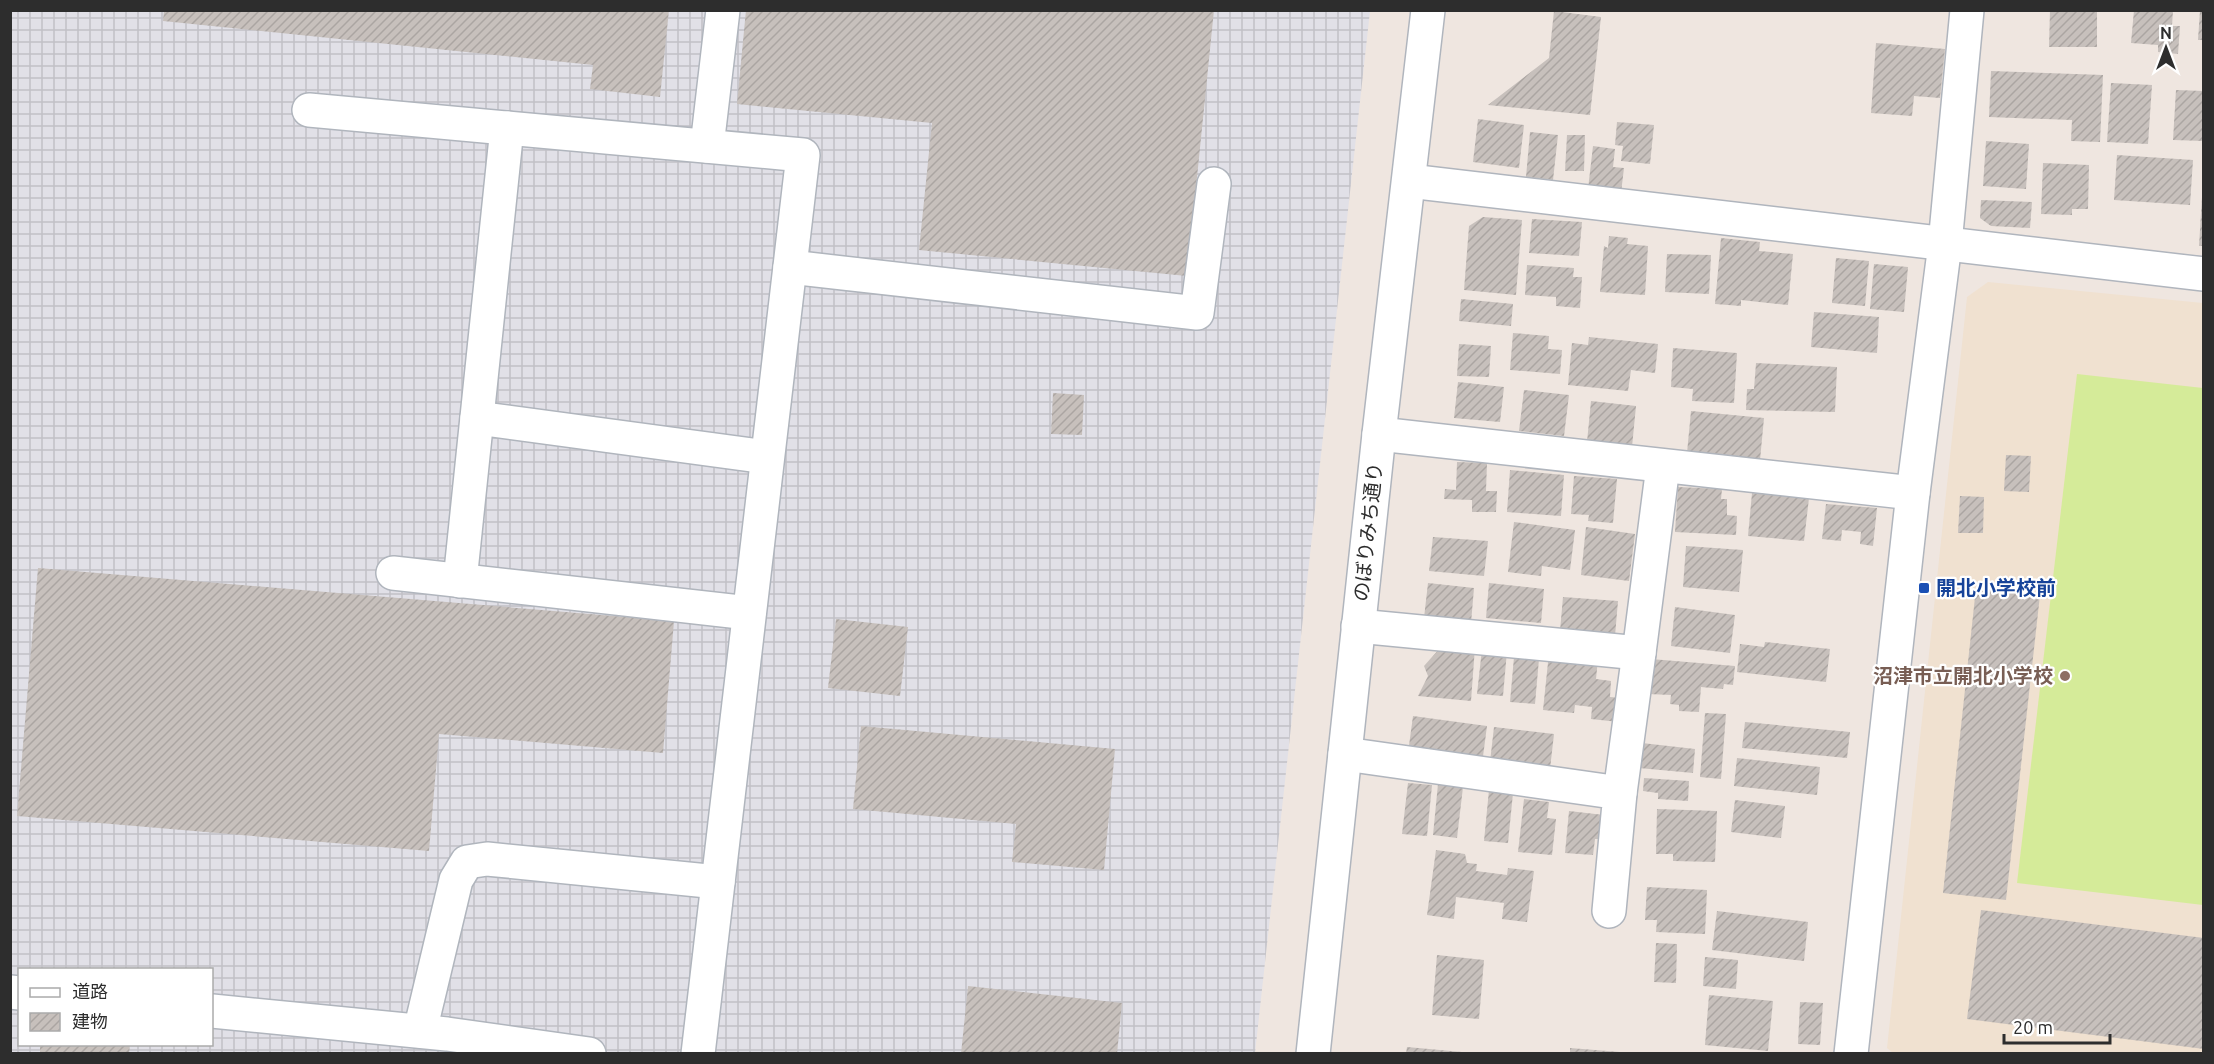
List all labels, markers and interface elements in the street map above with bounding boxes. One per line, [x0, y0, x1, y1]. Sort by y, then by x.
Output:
north arrow [2136, 18, 2196, 78]
text: N [2160, 24, 2172, 42]
street label: のぼりみち通り [1349, 461, 1386, 603]
place label: 開北小学校前 [1936, 576, 2056, 599]
marker: 開北小学校前 [1917, 581, 1931, 595]
place label: 沼津市立開北小学校 [1873, 664, 2053, 687]
marker: 沼津市立開北小学校 [2058, 669, 2072, 683]
legend [18, 968, 213, 1046]
text: 道路 [72, 981, 108, 1001]
scale bar [2004, 1007, 2110, 1045]
text: 建物 [72, 1011, 108, 1031]
text: 20 m [2013, 1017, 2053, 1037]

